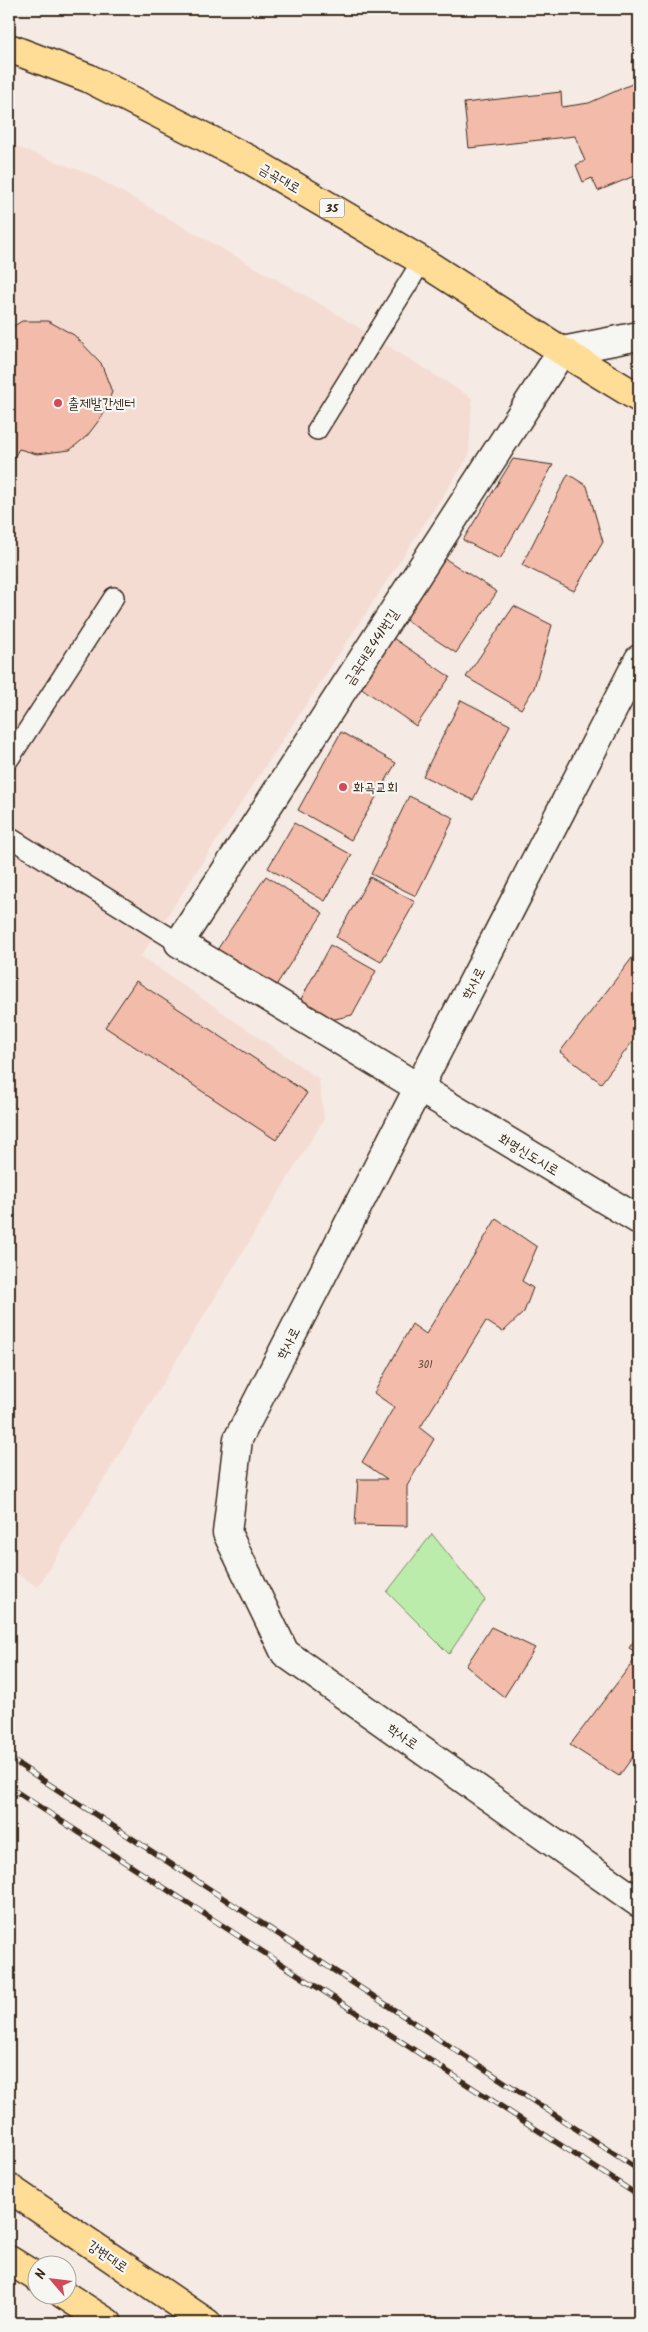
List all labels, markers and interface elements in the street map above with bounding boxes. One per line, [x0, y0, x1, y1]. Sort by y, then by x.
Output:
street label: 금곡대로 [254, 158, 305, 200]
road number: 35 [320, 198, 344, 218]
place label: 출제발간센터 [68, 393, 136, 415]
marker: 출제발간센터 [52, 397, 64, 409]
street label: 금곡대로441번길 [339, 604, 405, 690]
place label: 화곡교회 [353, 777, 398, 799]
marker: 화곡교회 [337, 781, 349, 793]
street label: 학사로 [456, 963, 491, 1004]
street label: 화명신도시로 [494, 1128, 563, 1182]
street label: 학사로 [271, 1323, 306, 1364]
house number: 301 [417, 1356, 433, 1374]
street label: 학사로 [382, 1718, 423, 1756]
street label: 강변대로 [83, 2235, 132, 2279]
north arrow [28, 2254, 78, 2304]
text: N [30, 2265, 53, 2283]

